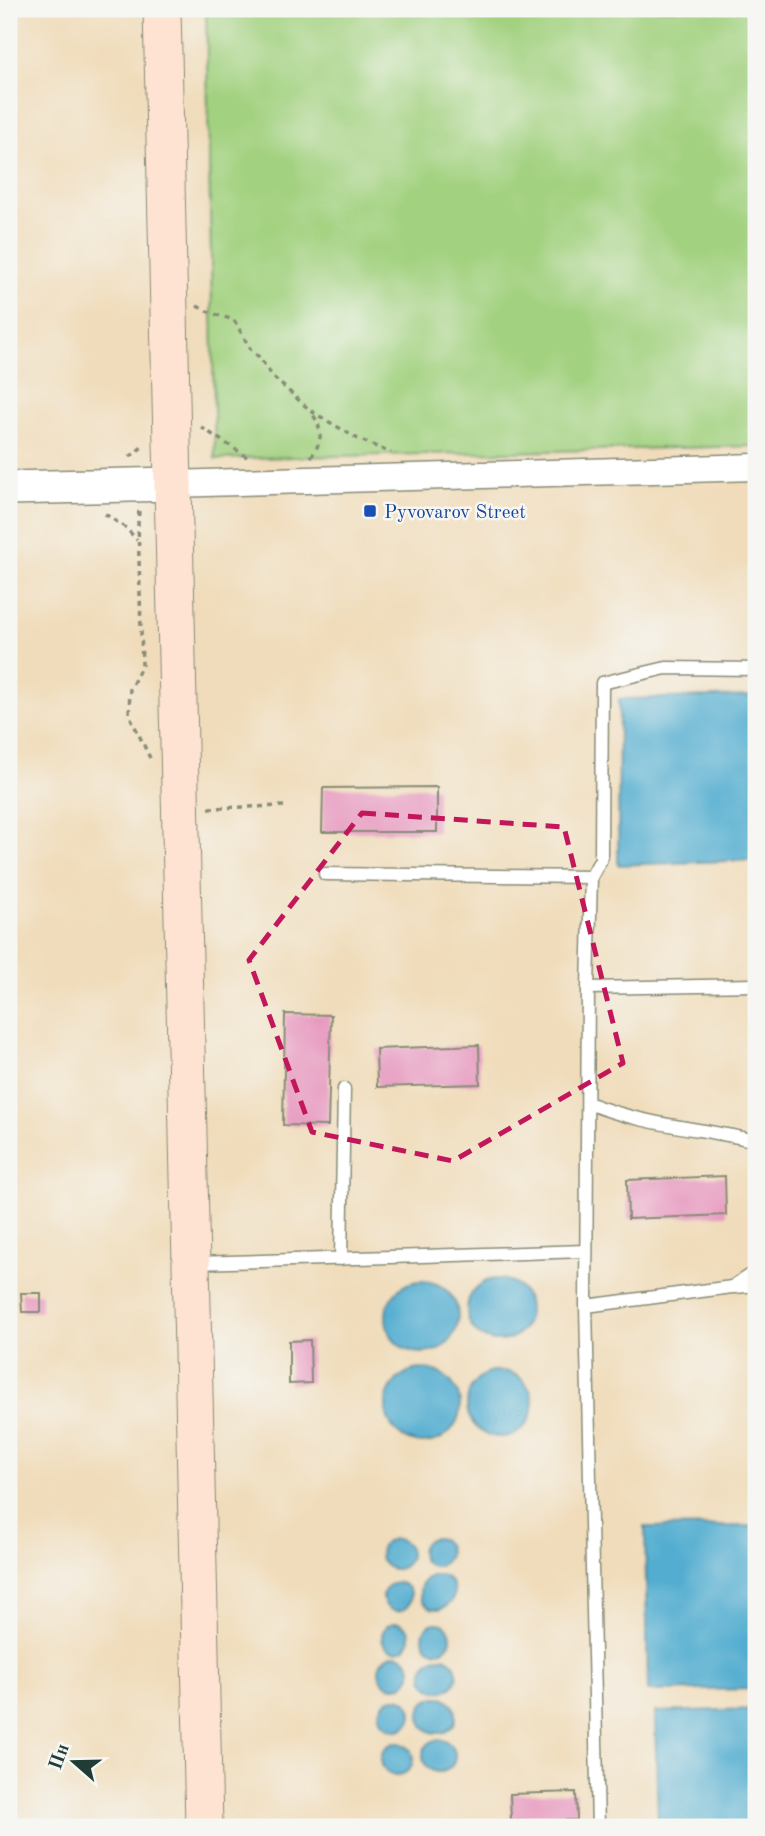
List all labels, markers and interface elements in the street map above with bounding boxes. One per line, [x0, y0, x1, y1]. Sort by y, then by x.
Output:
marker: Pyvovarov Street [362, 503, 378, 519]
place label: Pyvovarov Street [384, 504, 526, 523]
north arrow [38, 1728, 108, 1798]
text: Пн [47, 1741, 74, 1773]

